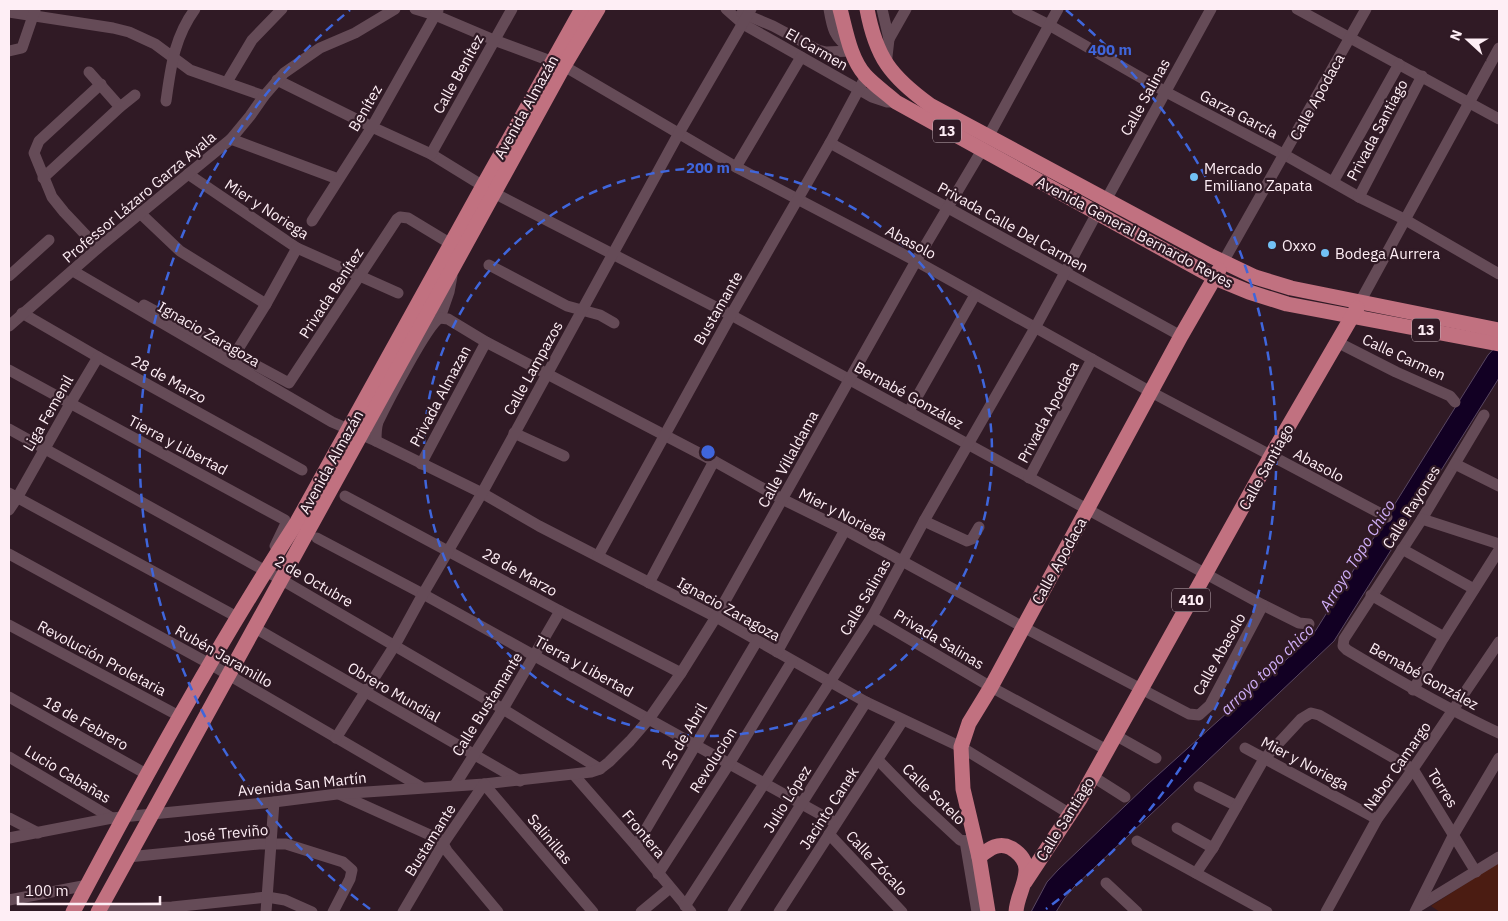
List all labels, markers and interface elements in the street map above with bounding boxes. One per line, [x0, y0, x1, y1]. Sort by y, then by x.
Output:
north arrow [1443, 15, 1493, 65]
street label: El Carmen [782, 24, 852, 74]
text: N [1446, 27, 1466, 43]
street label: Calle Benítez [428, 31, 488, 117]
text: 400 m [1088, 40, 1132, 59]
street label: Calle Apodaca [1285, 50, 1349, 144]
street label: Avenida Almazán [490, 52, 562, 162]
street label: Calle Salinas [1116, 55, 1174, 139]
street label: Privada Santiago [1342, 76, 1412, 184]
street label: Benítez [344, 81, 386, 135]
street label: Garza García [1197, 86, 1281, 142]
road number: 13 [933, 120, 961, 142]
street label: Professor Lázaro Garza Ayala [58, 127, 220, 267]
text: 200 m [686, 158, 730, 177]
place label: Mercado Emiliano Zapata [1204, 159, 1313, 195]
marker: Mercado Emiliano Zapata [1188, 171, 1200, 183]
street label: Avenida General Bernardo Reyes [1033, 172, 1237, 292]
street label: Mier y Noriega [221, 175, 313, 243]
street label: Privada Calle Del Carmen [934, 178, 1092, 276]
street label: Abasolo [882, 221, 940, 263]
place label: Oxxo [1282, 236, 1316, 255]
marker: Oxxo [1266, 239, 1278, 251]
street label: Privada Benítez [295, 244, 367, 342]
place label: Bodega Aurrera [1335, 244, 1440, 263]
marker: Bodega Aurrera [1319, 247, 1331, 259]
street label: Bustamante [689, 268, 747, 348]
street label: Ignacio Zaragoza [154, 297, 264, 371]
street label: Calle Lampazos [499, 317, 567, 419]
road number: 13 [1412, 318, 1440, 342]
street label: Calle Carmen [1359, 329, 1449, 385]
street label: Privada Almazan [405, 342, 475, 450]
street label: 28 de Marzo [128, 351, 210, 407]
street label: Bernabé González [851, 357, 967, 433]
street label: Privada Apodaca [1013, 358, 1083, 466]
street label: Liga Femenil [19, 372, 77, 454]
street label: Avenida Almazán [295, 407, 367, 517]
street label: Calle Villaldama [753, 407, 823, 511]
street label: Tierra y Libertad [125, 411, 231, 479]
street label: Calle Santiago [1234, 421, 1298, 513]
centre of rings [699, 443, 717, 461]
street label: Abasolo [1290, 444, 1348, 486]
street label: Calle Rayones [1378, 462, 1444, 552]
street label: Mier y Noriega [796, 484, 890, 544]
water label: Arroyo Topo Chico [1314, 495, 1399, 615]
street label: Calle Apodaca [1027, 514, 1091, 608]
street label: 28 de Marzo [479, 544, 561, 600]
street label: 2 de Octubre [271, 551, 357, 611]
street label: Calle Salinas [835, 555, 895, 639]
street label: Ignacio Zaragoza [674, 573, 784, 645]
road number: 410 [1172, 588, 1210, 612]
street label: Privada Salinas [890, 605, 988, 673]
street label: Calle Abasolo [1188, 609, 1250, 699]
street label: Revolución Proletaria [34, 616, 170, 700]
water label: arroyo topo chico [1216, 619, 1318, 719]
street label: Rubén Jaramillo [172, 620, 276, 692]
street label: Tierra y Libertad [531, 631, 637, 701]
street label: Bernabé González [1366, 638, 1482, 714]
street label: Calle Bustamante [447, 648, 527, 760]
street label: Obrero Mundial [344, 658, 444, 726]
street label: 18 de Febrero [40, 692, 132, 754]
street label: 25 de Abril [657, 700, 711, 772]
street label: Nabor Camargo [1359, 718, 1435, 814]
street label: Revolucion [685, 724, 741, 796]
street label: Mier y Noriega [1258, 732, 1352, 794]
street label: Lucio Cabañas [22, 741, 114, 807]
street label: Calle Sotelo [899, 759, 969, 829]
street label: Julio López [759, 762, 815, 836]
street label: Jacinto Canek [795, 763, 863, 853]
street label: Torres [1424, 765, 1462, 811]
street label: Avenida San Martín [237, 768, 367, 800]
street label: Calle Santiago [1032, 773, 1098, 865]
street label: Bustamante [400, 800, 460, 880]
street label: Frontera [618, 806, 670, 862]
street label: Salinillas [523, 810, 577, 868]
street label: José Treviño [183, 820, 269, 846]
street label: Calle Zócalo [842, 826, 912, 900]
scale bar [18, 874, 160, 906]
text: 100 m [25, 881, 69, 900]

